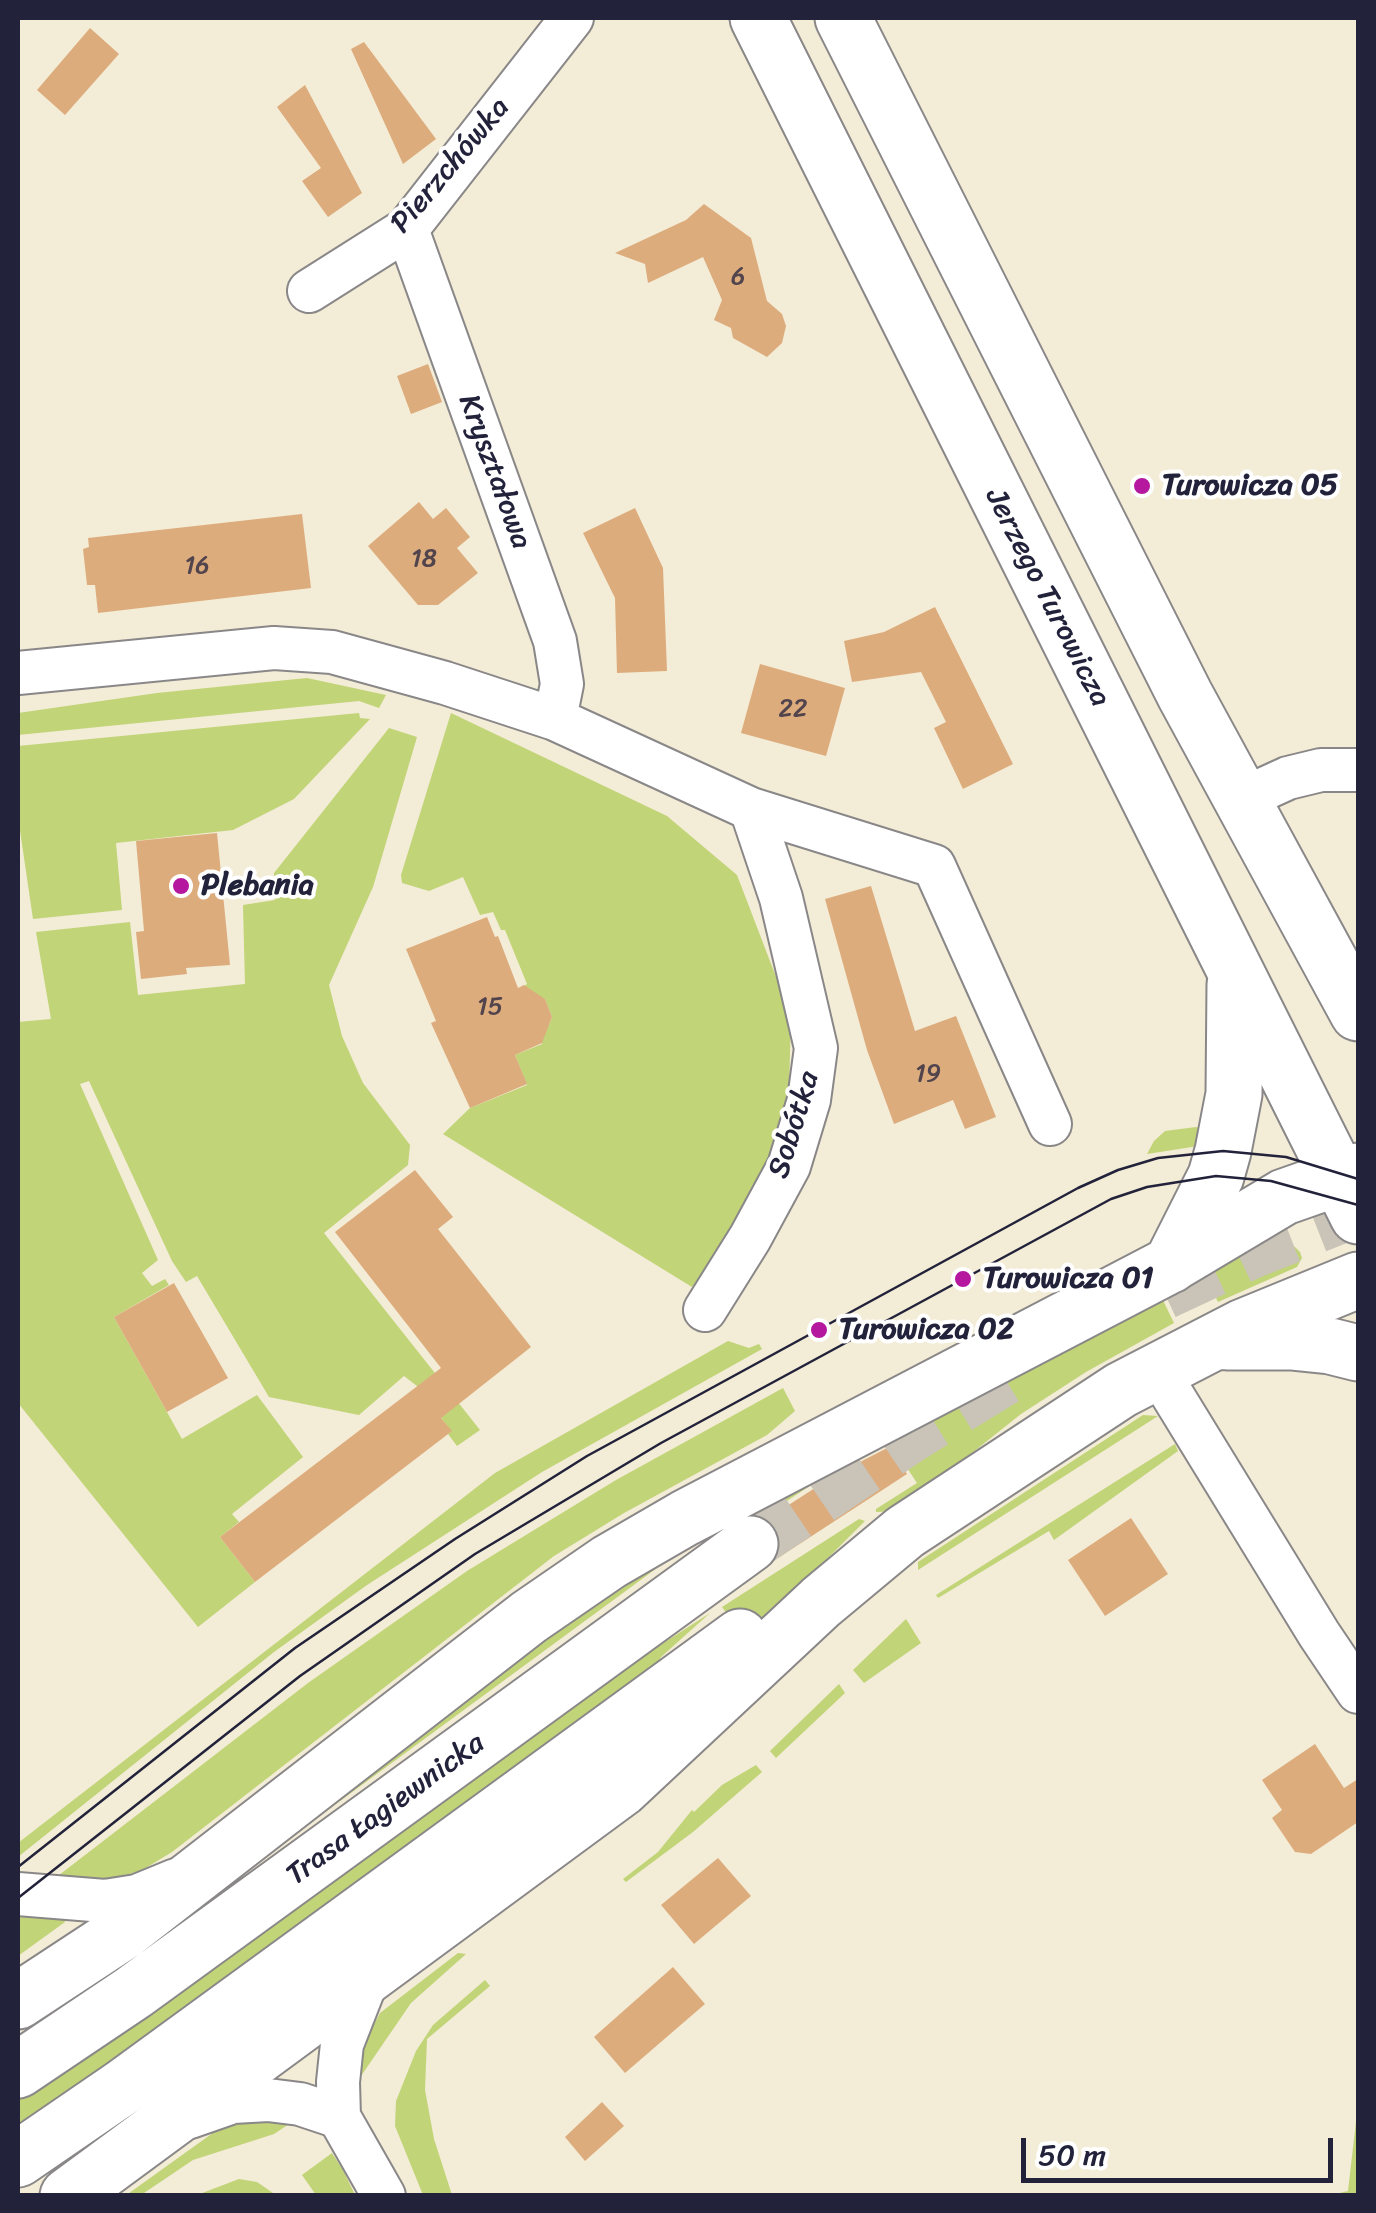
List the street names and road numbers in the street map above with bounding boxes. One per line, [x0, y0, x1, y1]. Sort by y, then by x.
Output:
street label: Pierzchówka [384, 91, 518, 241]
street label: Kryształowa [449, 390, 539, 554]
street label: Jerzego Turowicza [976, 483, 1118, 713]
street label: Sobótka [762, 1067, 828, 1183]
street label: Trasa Łagiewnicka [280, 1726, 492, 1894]

